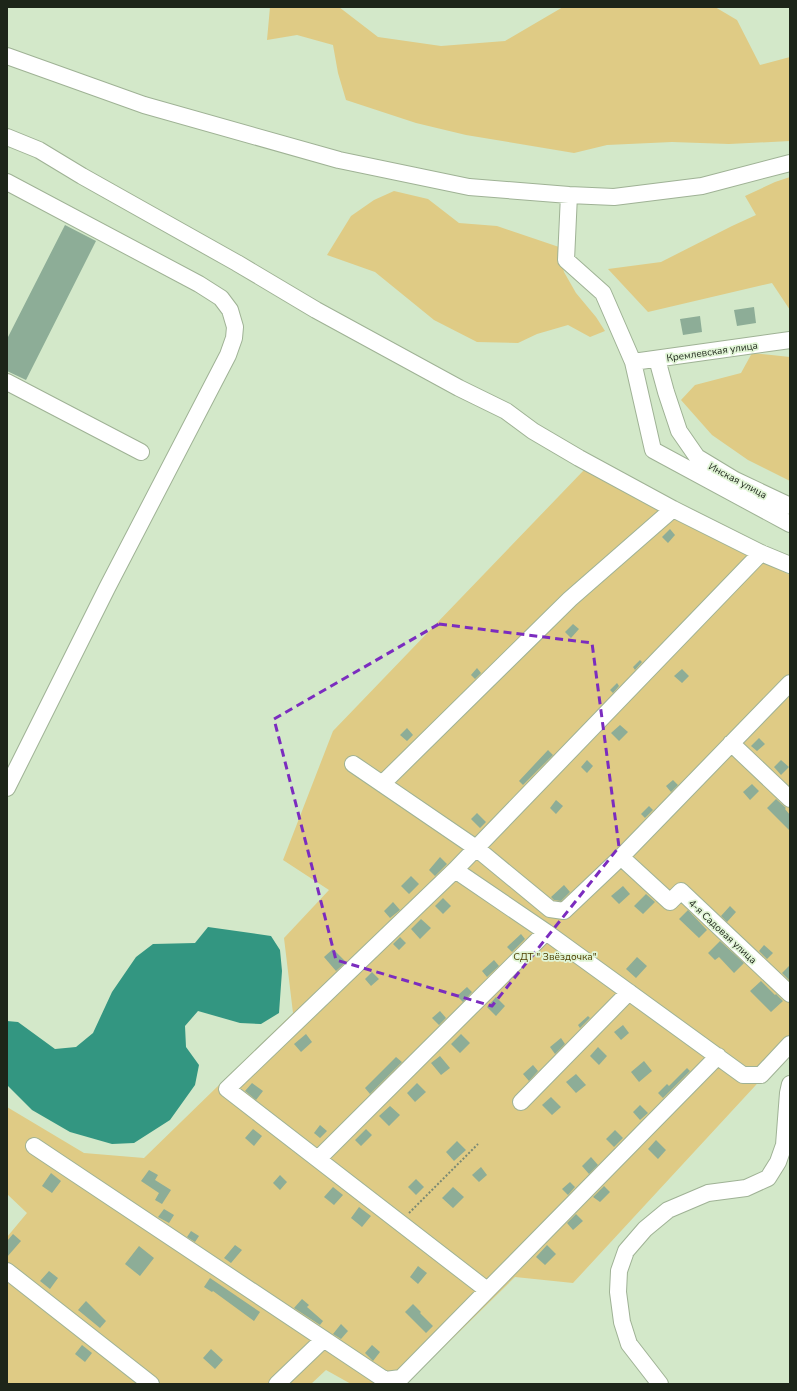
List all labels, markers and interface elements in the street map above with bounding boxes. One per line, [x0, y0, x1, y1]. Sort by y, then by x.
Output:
street label: Кремлевская улица [666, 339, 759, 365]
street label: Инская улица [706, 460, 769, 502]
street label: 4-я Садовая улица [685, 896, 759, 967]
park label: СДТ " Звёздочка" [513, 950, 597, 964]

